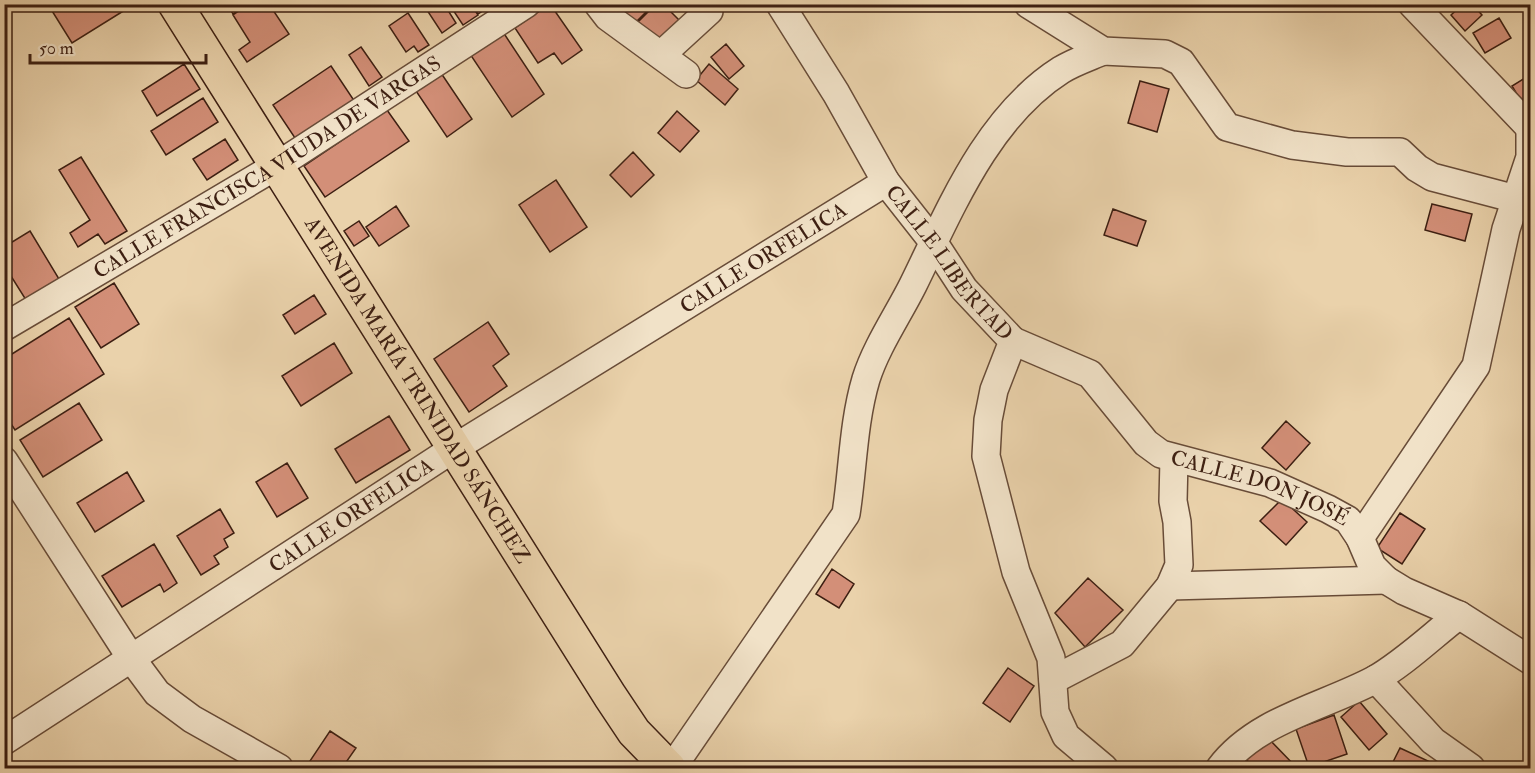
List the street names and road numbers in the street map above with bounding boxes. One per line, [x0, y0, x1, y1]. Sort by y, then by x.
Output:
street label: CALLE FRANCISCA VIUDA DE VARGAS [89, 50, 446, 285]
street label: CALLE LIBERTAD [879, 180, 1019, 347]
street label: CALLE ORFELICA [675, 196, 852, 320]
street label: AVENIDA MARÍA TRINIDAD SÁNCHEZ [298, 211, 536, 569]
street label: CALLE DON JOSÉ [1168, 444, 1354, 532]
street label: CALLE ORFELICA [264, 452, 439, 579]

